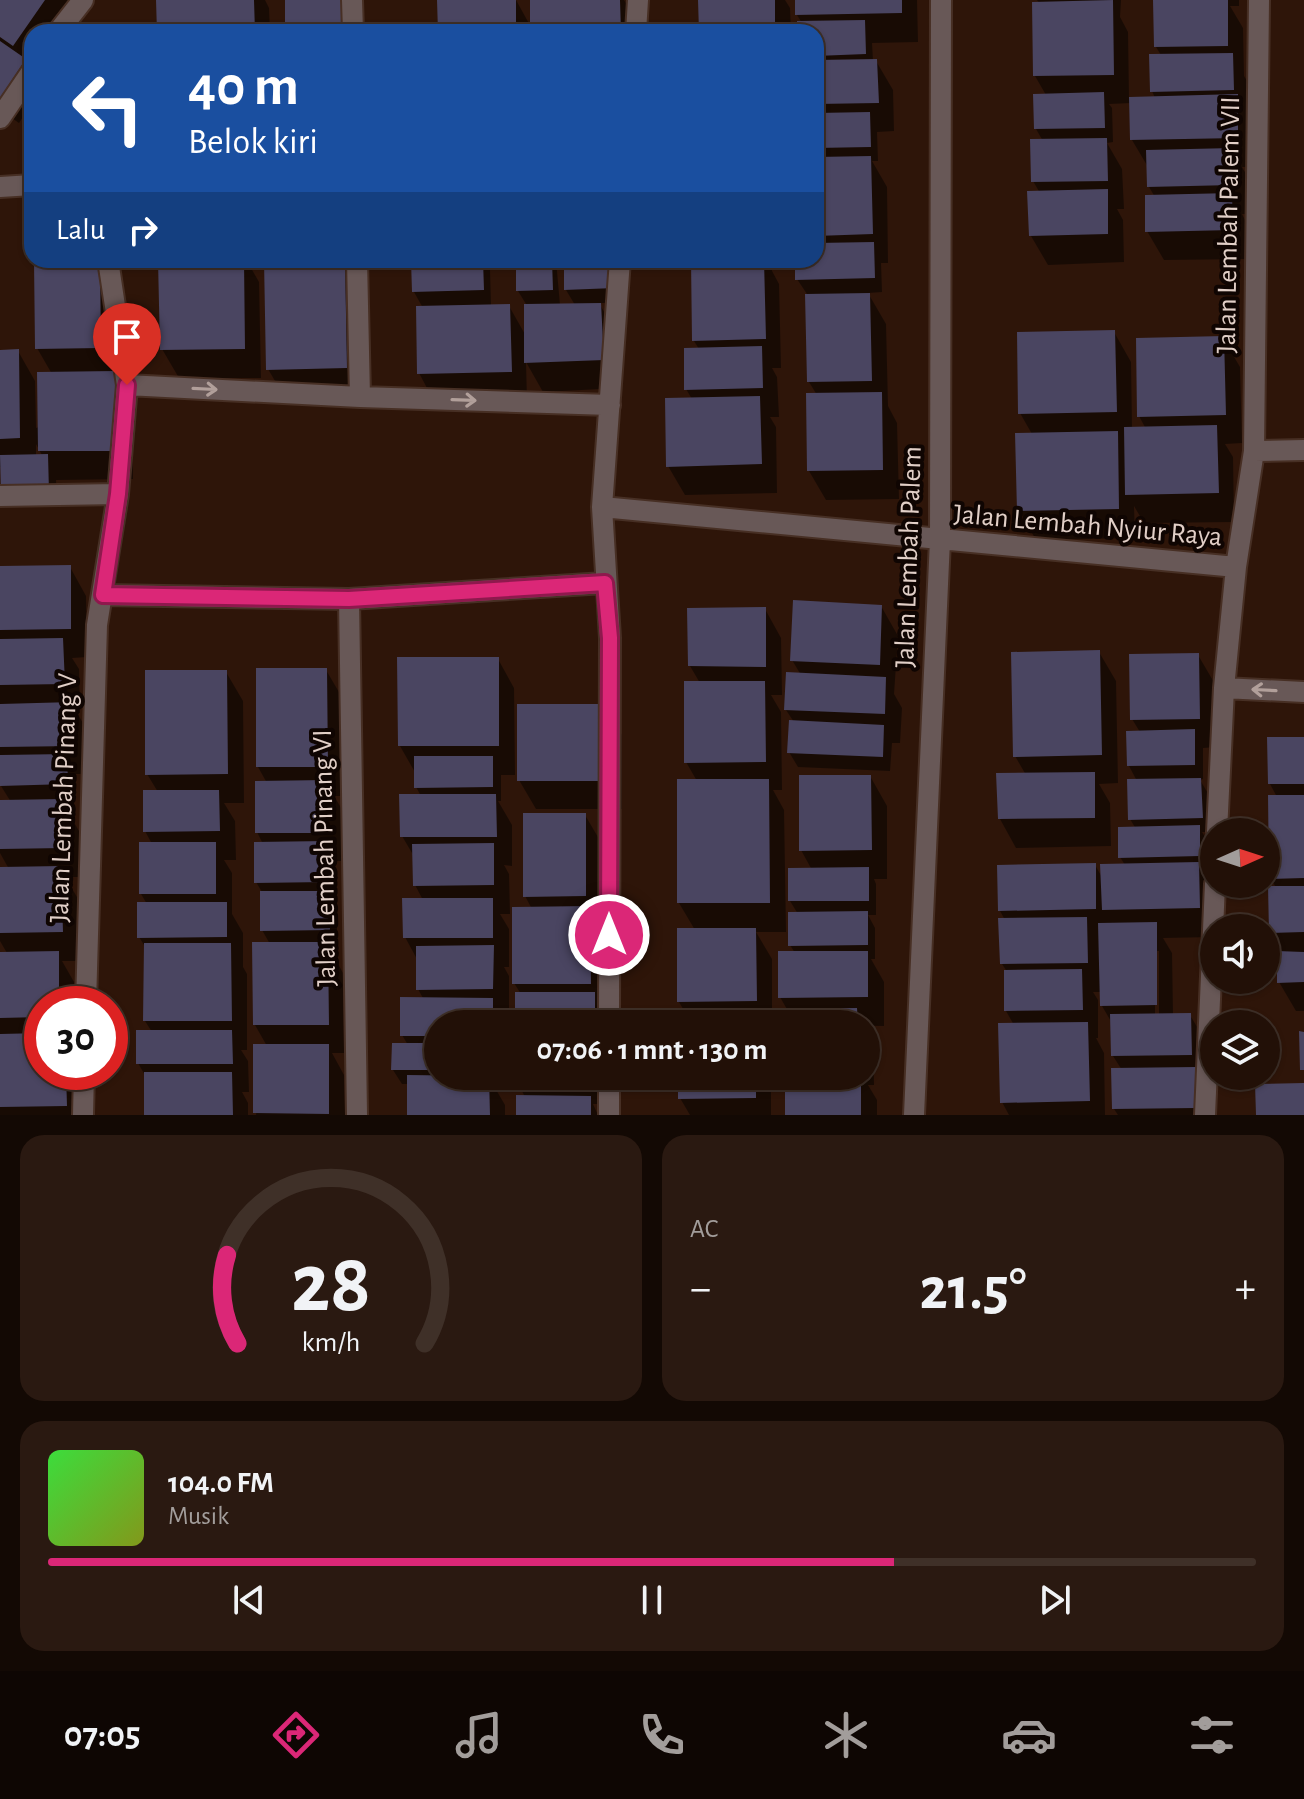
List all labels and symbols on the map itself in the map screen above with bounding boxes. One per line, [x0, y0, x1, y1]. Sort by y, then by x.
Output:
street label: Jalan Lembah Palem VII [1213, 96, 1245, 354]
pin [93, 303, 161, 385]
one-way arrow [191, 382, 218, 397]
one-way arrow [450, 393, 477, 408]
street label: Jalan Lembah Palem [891, 446, 927, 668]
street label: Jalan Lembah Nyiur Raya [953, 500, 1223, 552]
street label: Jalan Lembah Pinang V [46, 673, 82, 923]
one-way arrow [1251, 682, 1278, 697]
street label: Jalan Lembah Pinang VI [309, 729, 341, 987]
north arrow [1200, 818, 1280, 898]
position arrow [567, 893, 651, 977]
speed limit sign: 30 [24, 986, 128, 1090]

